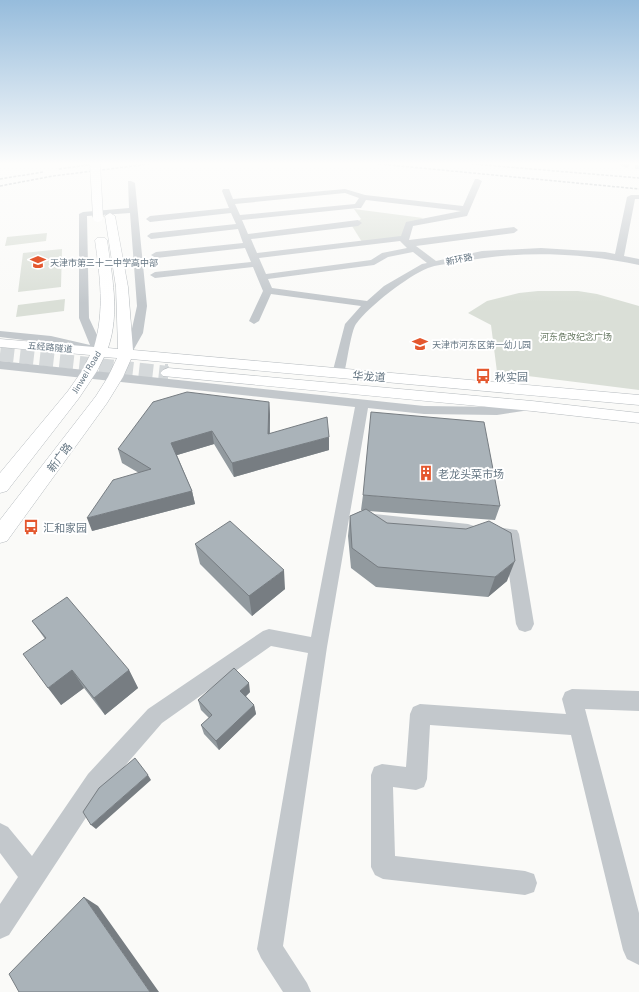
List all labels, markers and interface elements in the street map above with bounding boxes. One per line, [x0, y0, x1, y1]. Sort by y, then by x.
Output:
street label: 新环路 [445, 251, 473, 267]
school or university icon: 天津市第三十二中学高中部 [29, 253, 47, 271]
place label: 天津市第三十二中学高中部 [50, 257, 158, 268]
park label: 河东危改纪念广场 [540, 331, 612, 342]
school or university icon: 天津市河东区第一幼儿园 [411, 335, 429, 353]
place label: 天津市河东区第一幼儿园 [432, 339, 531, 350]
street label: 五经路隧道 [27, 340, 73, 354]
street label: Jinwei Road [69, 349, 103, 395]
bus stop icon: 秋实园 [474, 367, 492, 385]
street label: 华龙道 [352, 368, 386, 384]
place label: 秋实园 [495, 370, 528, 383]
street label: 新广路 [44, 440, 74, 474]
building icon: 老龙头菜市场 [417, 464, 435, 482]
place label: 老龙头菜市场 [438, 467, 504, 480]
bus stop icon: 汇和家园 [22, 518, 40, 536]
place label: 汇和家园 [43, 521, 87, 534]

